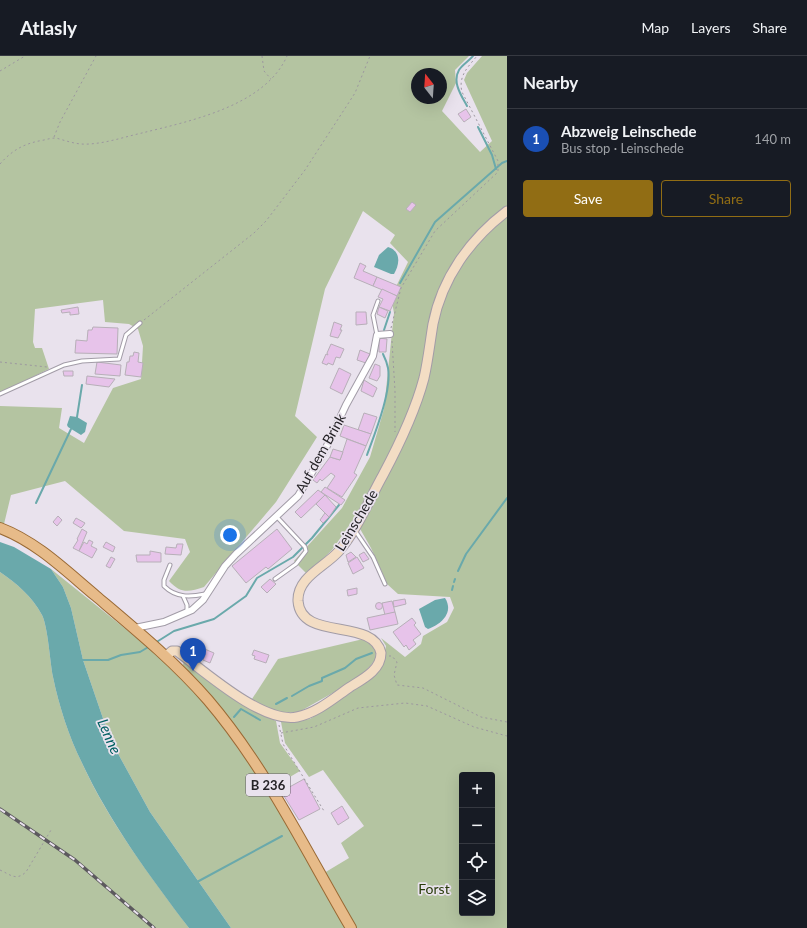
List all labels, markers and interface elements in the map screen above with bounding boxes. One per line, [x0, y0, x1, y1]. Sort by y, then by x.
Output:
text: Atlasly [20, 16, 77, 39]
text: Map [641, 19, 669, 36]
text: Layers [691, 19, 731, 36]
text: Share [753, 19, 787, 36]
north arrow [411, 68, 447, 104]
text: Nearby [523, 72, 578, 93]
text: Abzweig Leinschede [561, 122, 697, 140]
text: 1 [532, 131, 540, 147]
text: 140 m [754, 131, 791, 147]
text: Bus stop · Leinschede [561, 140, 684, 156]
button: Save [523, 180, 653, 217]
button: Share [661, 180, 791, 217]
street label: Auf dem Brink [291, 410, 349, 496]
street label: Leinschede [331, 486, 381, 554]
your location [220, 525, 240, 545]
pin: 1 [180, 638, 206, 671]
water label: Lenne [94, 716, 126, 756]
map controls [459, 772, 495, 916]
button: + [459, 772, 495, 808]
road number: B 236 [246, 774, 290, 796]
button: − [459, 808, 495, 844]
button: locate [459, 844, 495, 880]
park label: Forst [418, 880, 450, 897]
button: layers [459, 880, 495, 916]

